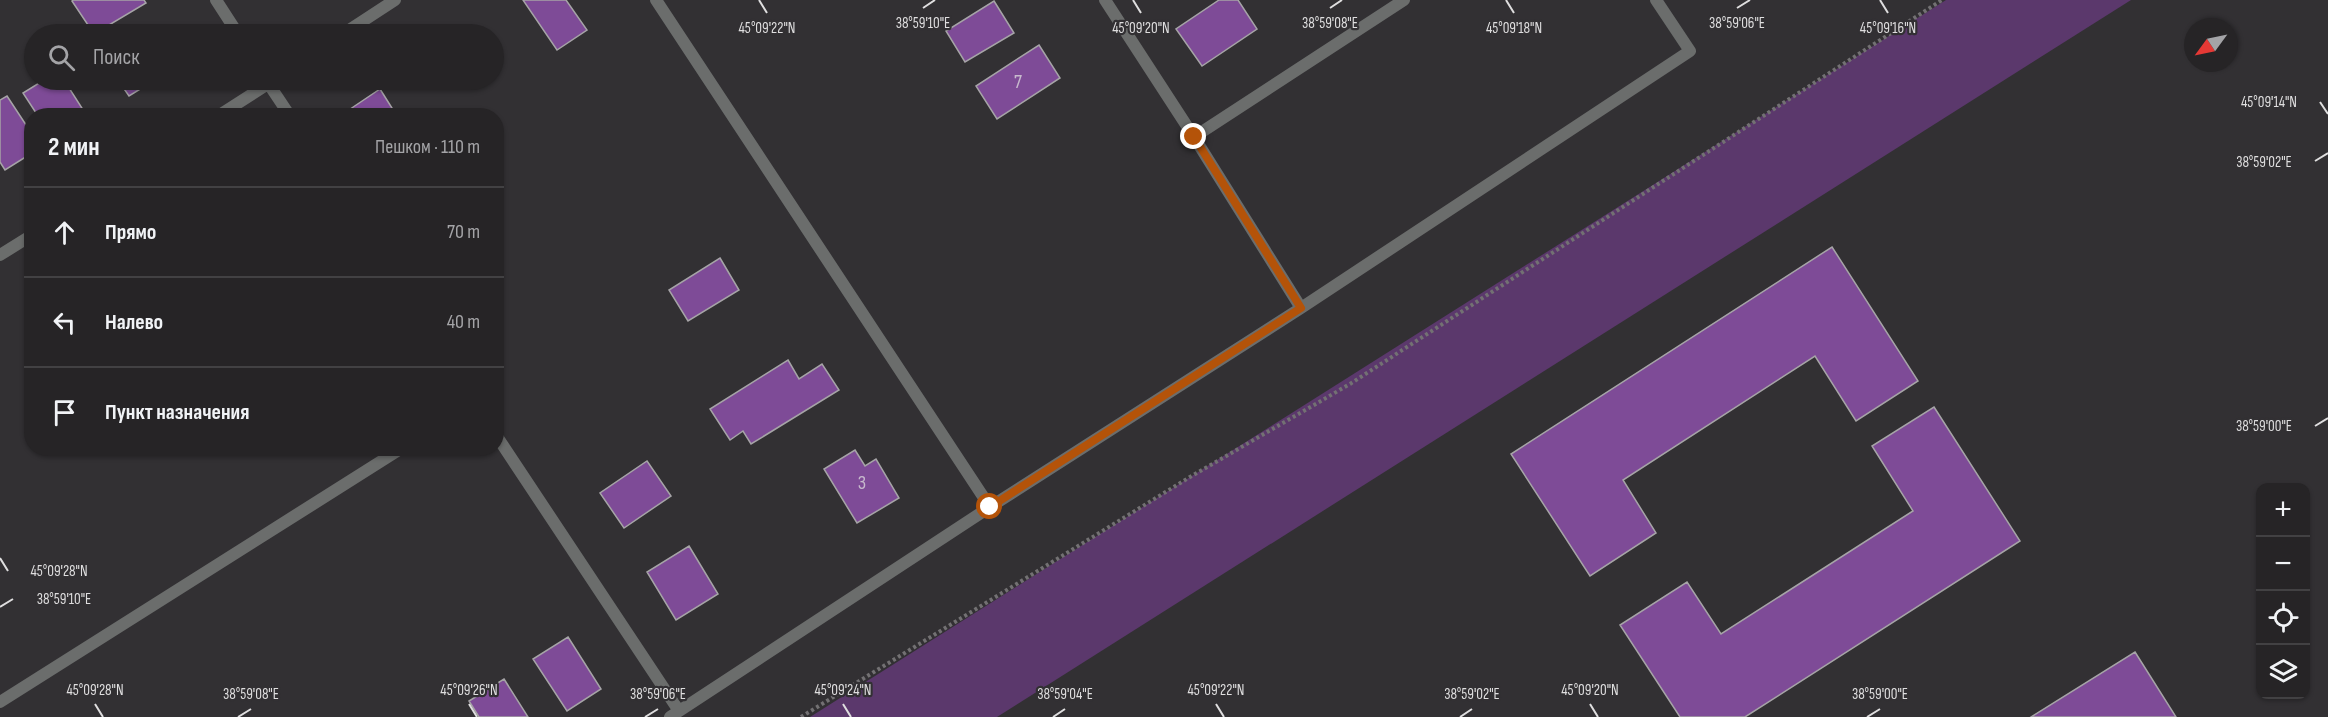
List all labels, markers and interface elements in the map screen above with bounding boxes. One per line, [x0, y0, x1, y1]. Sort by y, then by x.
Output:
text: 38°59'10"E [896, 14, 950, 33]
text: 38°59'08"E [1302, 14, 1358, 33]
text: 38°59'06"E [1709, 14, 1765, 33]
north arrow [2184, 18, 2238, 72]
text: 45°09'22"N [739, 19, 795, 38]
text: 45°09'20"N [1112, 19, 1170, 38]
text: 45°09'18"N [1486, 19, 1542, 38]
text: 45°09'16"N [1860, 19, 1916, 38]
search box [24, 24, 504, 90]
icon: search [45, 41, 78, 74]
text: Поиск [93, 44, 139, 71]
house number: 7 [1014, 70, 1022, 94]
text: 45°09'14"N [2241, 93, 2297, 112]
route end [1180, 123, 1206, 149]
text: 2 мин [48, 132, 100, 163]
text: Пешком · 110 m [375, 135, 480, 159]
text: 38°59'02"E [2236, 153, 2292, 172]
icon: ahead [48, 216, 81, 249]
text: Прямо [105, 219, 156, 246]
text: 70 m [447, 220, 480, 244]
icon: left [48, 306, 81, 339]
text: Налево [105, 309, 163, 336]
text: 40 m [447, 310, 480, 334]
icon: arrive [48, 396, 81, 429]
text: Пункт назначения [105, 399, 249, 426]
text: 38°59'00"E [2236, 417, 2292, 436]
house number: 3 [858, 471, 866, 495]
map controls [2256, 483, 2310, 699]
button: + [2256, 483, 2310, 537]
route start [976, 493, 1002, 519]
button: − [2256, 537, 2310, 591]
text: 45°09'28"N [30, 562, 88, 581]
text: 38°59'10"E [37, 590, 91, 609]
button: locate [2256, 591, 2310, 645]
button: layers [2256, 645, 2310, 699]
text: 45°09'28"N [66, 681, 124, 700]
text: 45°09'26"N [440, 681, 498, 700]
text: 45°09'24"N [815, 681, 871, 700]
text: 45°09'22"N [1188, 681, 1244, 700]
text: 45°09'20"N [1561, 681, 1619, 700]
text: 38°59'08"E [223, 685, 279, 704]
text: 38°59'06"E [630, 685, 686, 704]
text: 38°59'04"E [1037, 685, 1093, 704]
text: 38°59'02"E [1444, 685, 1500, 704]
text: 38°59'00"E [1852, 685, 1908, 704]

